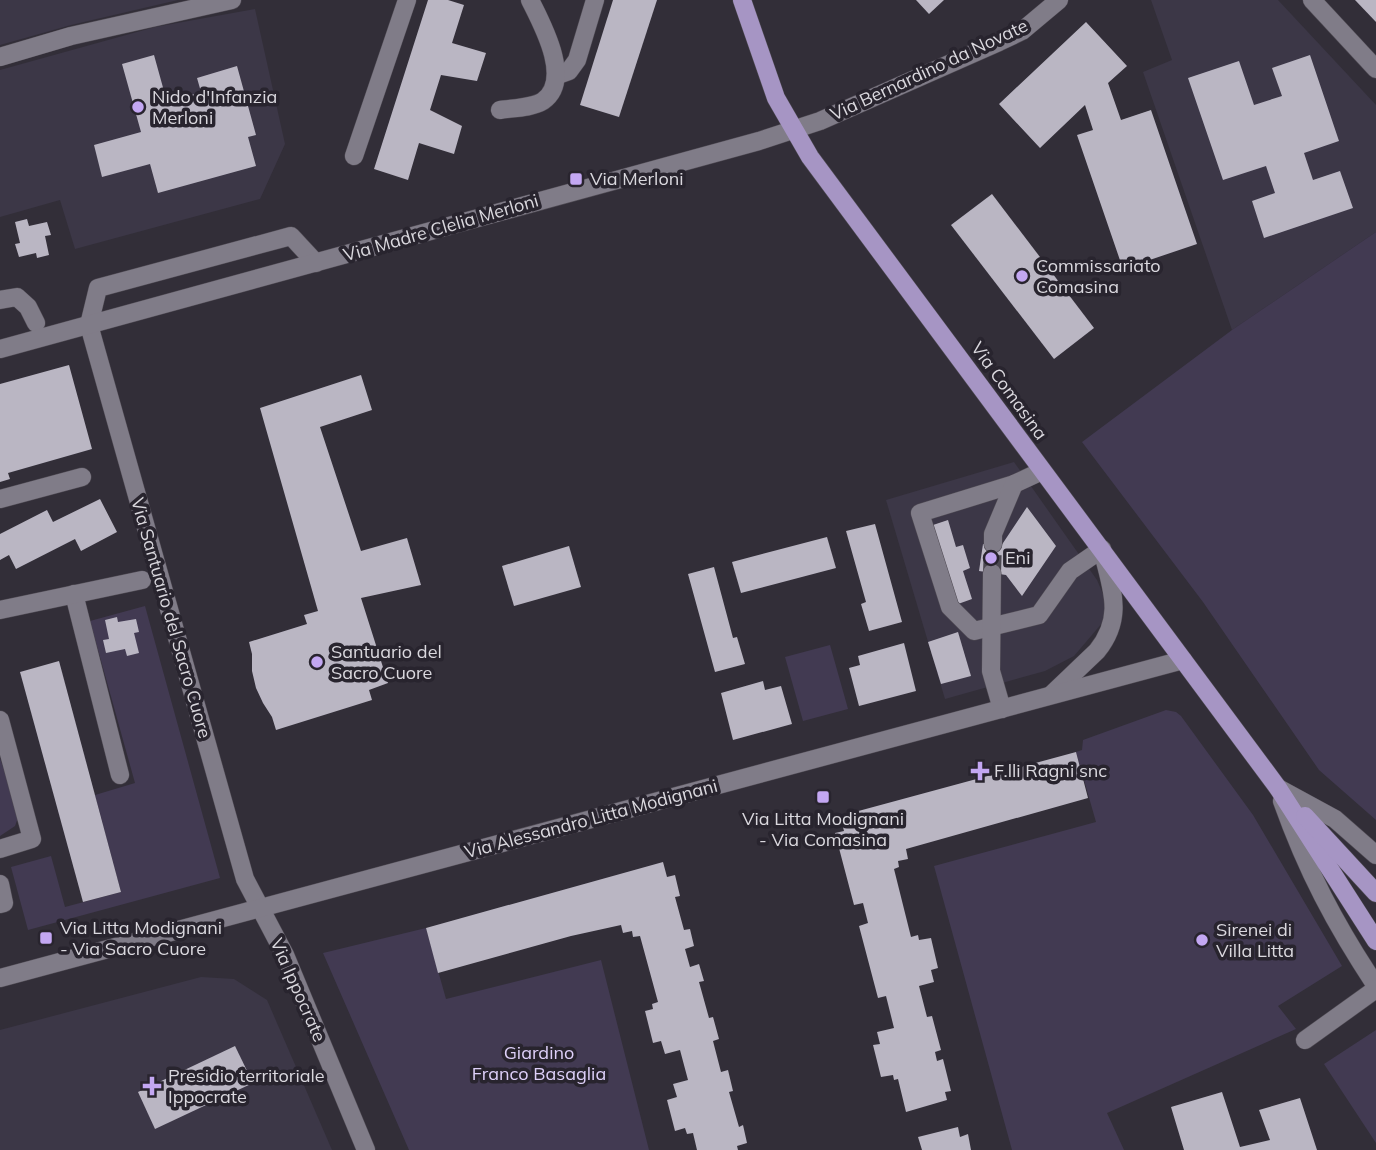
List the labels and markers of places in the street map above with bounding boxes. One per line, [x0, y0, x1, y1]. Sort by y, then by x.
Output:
place label: Nido d'Infanzia Merloni [152, 85, 277, 129]
marker: Nido d'Infanzia Merloni [130, 99, 146, 115]
place label: Via Merloni [590, 167, 684, 190]
marker: Via Merloni [568, 171, 584, 187]
place label: Commissariato Comasina [1036, 254, 1161, 298]
marker: Commissariato Comasina [1014, 268, 1030, 284]
place label: Eni [1005, 546, 1030, 569]
marker: Eni [983, 550, 999, 566]
place label: Santuario del Sacro Cuore [331, 640, 442, 684]
marker: Santuario del Sacro Cuore [309, 654, 325, 670]
place label: F.lli Ragni snc [994, 759, 1107, 782]
marker: F.lli Ragni snc [972, 763, 988, 779]
marker: Via Litta Modignani - Via Comasina [815, 789, 831, 805]
place label: Via Litta Modignani - Via Comasina [742, 807, 904, 851]
place label: Via Litta Modignani - Via Sacro Cuore [60, 916, 222, 960]
place label: Sirenei di Villa Litta [1216, 918, 1294, 962]
marker: Via Litta Modignani - Via Sacro Cuore [38, 930, 54, 946]
marker: Sirenei di Villa Litta [1194, 932, 1210, 948]
place label: Presidio territoriale Ippocrate [168, 1064, 325, 1108]
marker: Presidio territoriale Ippocrate [142, 1076, 162, 1096]

